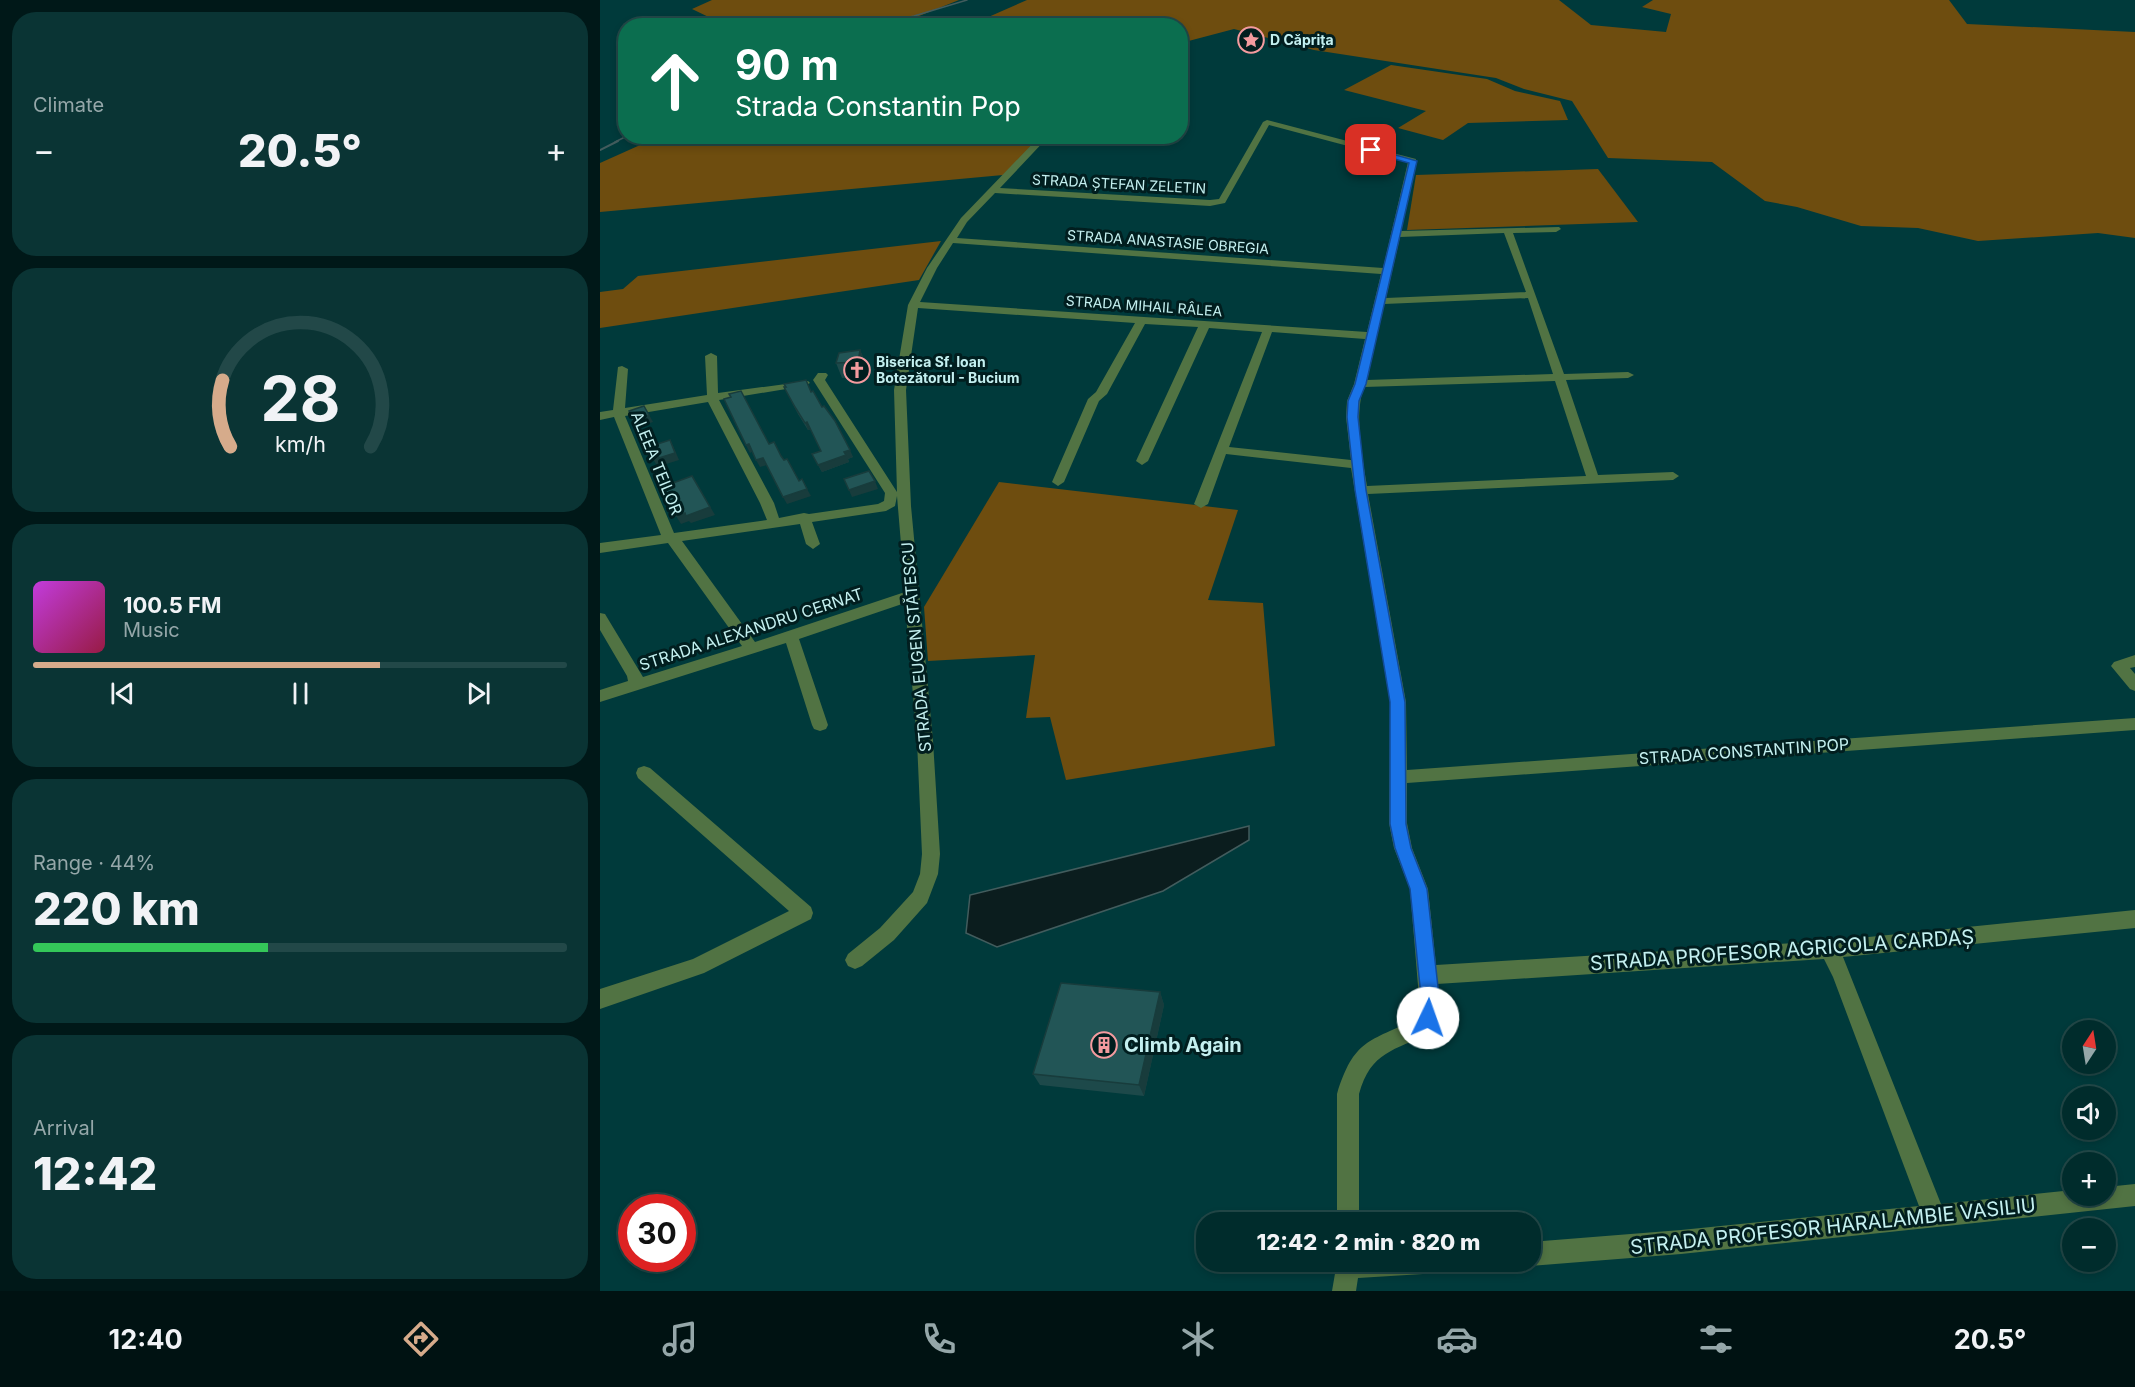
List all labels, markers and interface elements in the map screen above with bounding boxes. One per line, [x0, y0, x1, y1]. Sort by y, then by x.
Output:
place icon: D Căprița [1236, 25, 1266, 55]
place label: D Căprița [1270, 31, 1334, 48]
text: 90 m [735, 39, 839, 90]
icon: ahead [636, 42, 714, 120]
text: Strada Constantin Pop [735, 90, 1021, 123]
text: Climate [33, 93, 104, 117]
text: 20.5° [238, 123, 362, 178]
pin [1345, 124, 1396, 175]
text: − [33, 130, 55, 170]
text: + [545, 130, 567, 170]
icon: arrive [1354, 133, 1387, 166]
street label: STRADA ȘTEFAN ZELETIN [1031, 170, 1207, 198]
street label: STRADA ANASTASIE OBREGIA [1066, 226, 1270, 257]
street label: STRADA MIHAIL RÂLEA [1065, 292, 1223, 319]
place label: Biserica Sf. Ioan Botezătorul - Bucium [876, 353, 1020, 386]
church icon: Biserica Sf. Ioan Botezătorul - Bucium [842, 355, 872, 385]
text: 28 [260, 361, 340, 436]
street label: ALEEA TEILOR [627, 408, 687, 518]
text: km/h [275, 431, 325, 457]
street label: STRADA EUGEN STĂTESCU [897, 541, 935, 753]
street label: STRADA ALEXANDRU CERNAT [637, 583, 865, 675]
text: 100.5 FM [123, 592, 221, 618]
text: Music [123, 618, 180, 642]
icon: previous [106, 677, 139, 710]
icon: pause [284, 677, 317, 710]
icon: next [462, 677, 495, 710]
street label: STRADA CONSTANTIN POP [1638, 734, 1850, 768]
text: Range · 44% [33, 851, 155, 875]
text: 220 km [33, 881, 200, 936]
street label: STRADA PROFESOR AGRICOLA CARDAȘ [1589, 925, 1975, 975]
position arrow [1396, 986, 1460, 1050]
north arrow [2062, 1020, 2116, 1074]
map controls [2062, 1020, 2116, 1272]
building icon: Climb Again [1089, 1030, 1119, 1060]
place label: Climb Again [1124, 1033, 1242, 1057]
button: sound [2062, 1086, 2116, 1140]
text: Arrival [33, 1116, 95, 1140]
text: 12:42 [33, 1146, 157, 1201]
button: + [2062, 1152, 2116, 1206]
street label: STRADA PROFESOR HARALAMBIE VASILIU [1629, 1193, 2037, 1259]
speed limit sign: 30 [618, 1194, 696, 1272]
button: − [2062, 1218, 2116, 1272]
text: 12:42 · 2 min · 820 m [1257, 1229, 1480, 1255]
icon: directions [400, 1318, 442, 1360]
icon: music [659, 1318, 701, 1360]
icon: phone [918, 1318, 960, 1360]
icon: climate [1177, 1318, 1219, 1360]
icon: car [1436, 1318, 1478, 1360]
icon: filters [1695, 1318, 1737, 1360]
text: 12:40 [109, 1323, 183, 1356]
text: 20.5° [1954, 1323, 2026, 1356]

